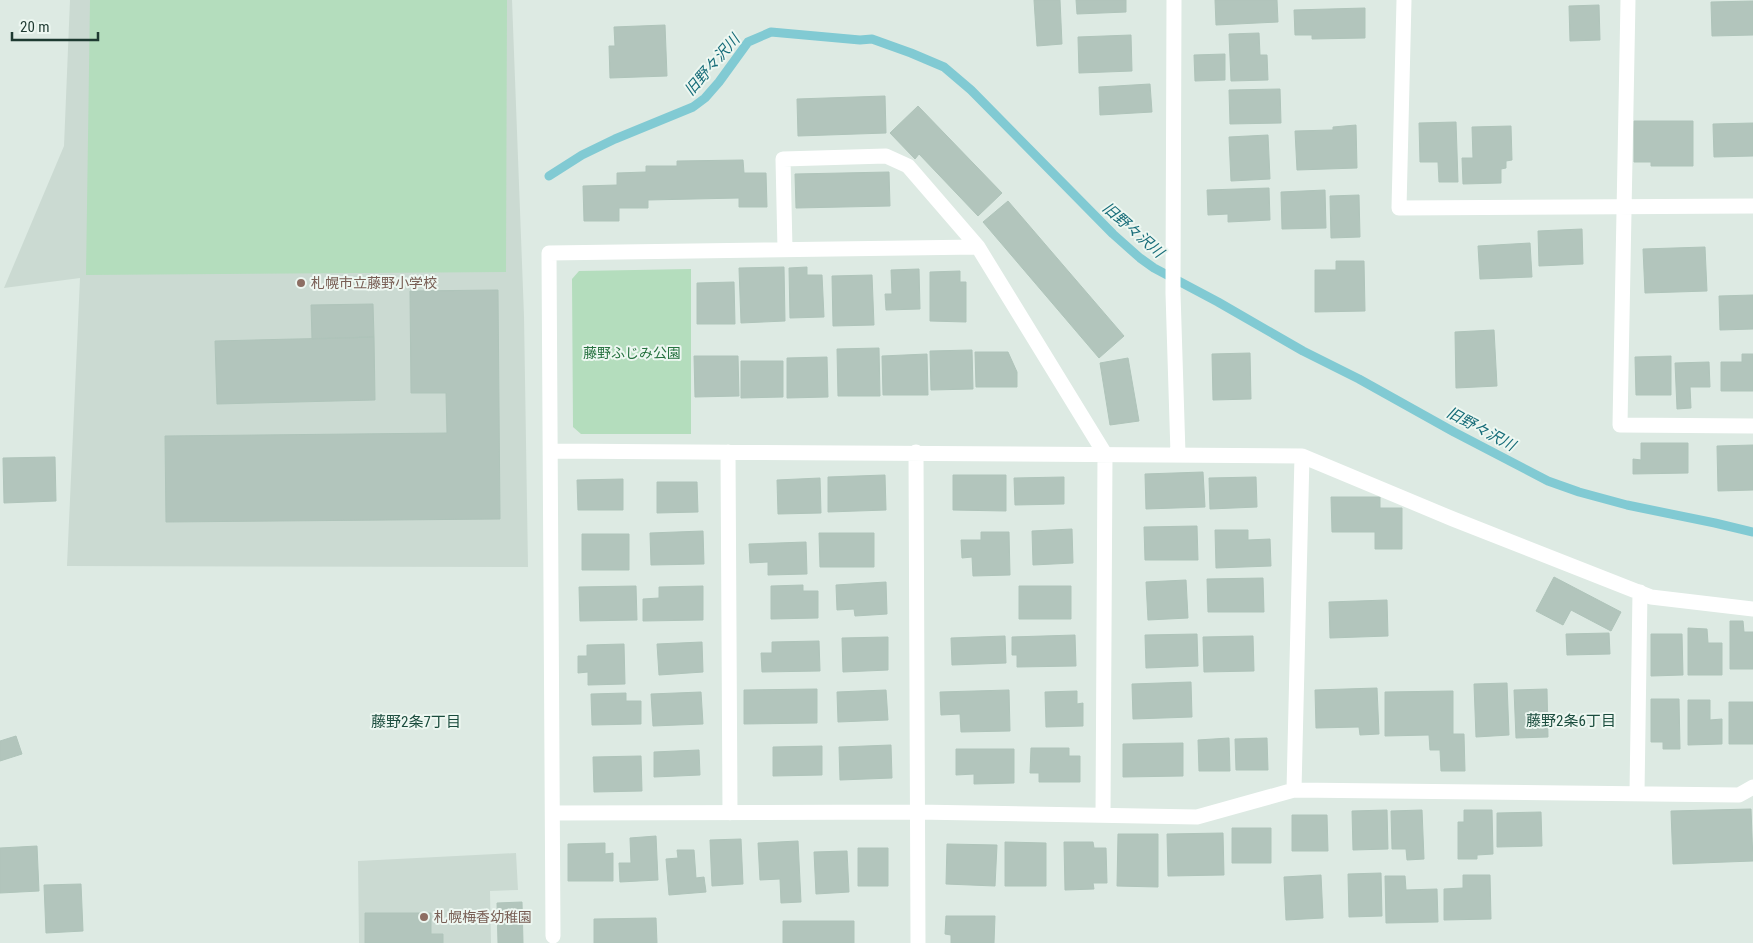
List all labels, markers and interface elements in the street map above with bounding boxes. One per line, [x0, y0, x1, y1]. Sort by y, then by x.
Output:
scale bar [12, 10, 99, 42]
text: 20 m [20, 18, 50, 36]
water label: 旧野々沢川 [681, 29, 745, 99]
water label: 旧野々沢川 [1099, 199, 1169, 263]
place label: 札幌市立藤野小学校 [311, 275, 437, 291]
marker: 札幌市立藤野小学校 [295, 277, 307, 289]
park label: 藤野ふじみ公園 [583, 345, 681, 361]
water label: 旧野々沢川 [1444, 403, 1520, 455]
district label: 藤野2条6丁目 [1526, 712, 1616, 730]
district label: 藤野2条7丁目 [371, 713, 461, 731]
place label: 札幌梅香幼稚園 [434, 909, 532, 925]
marker: 札幌梅香幼稚園 [418, 911, 430, 923]

